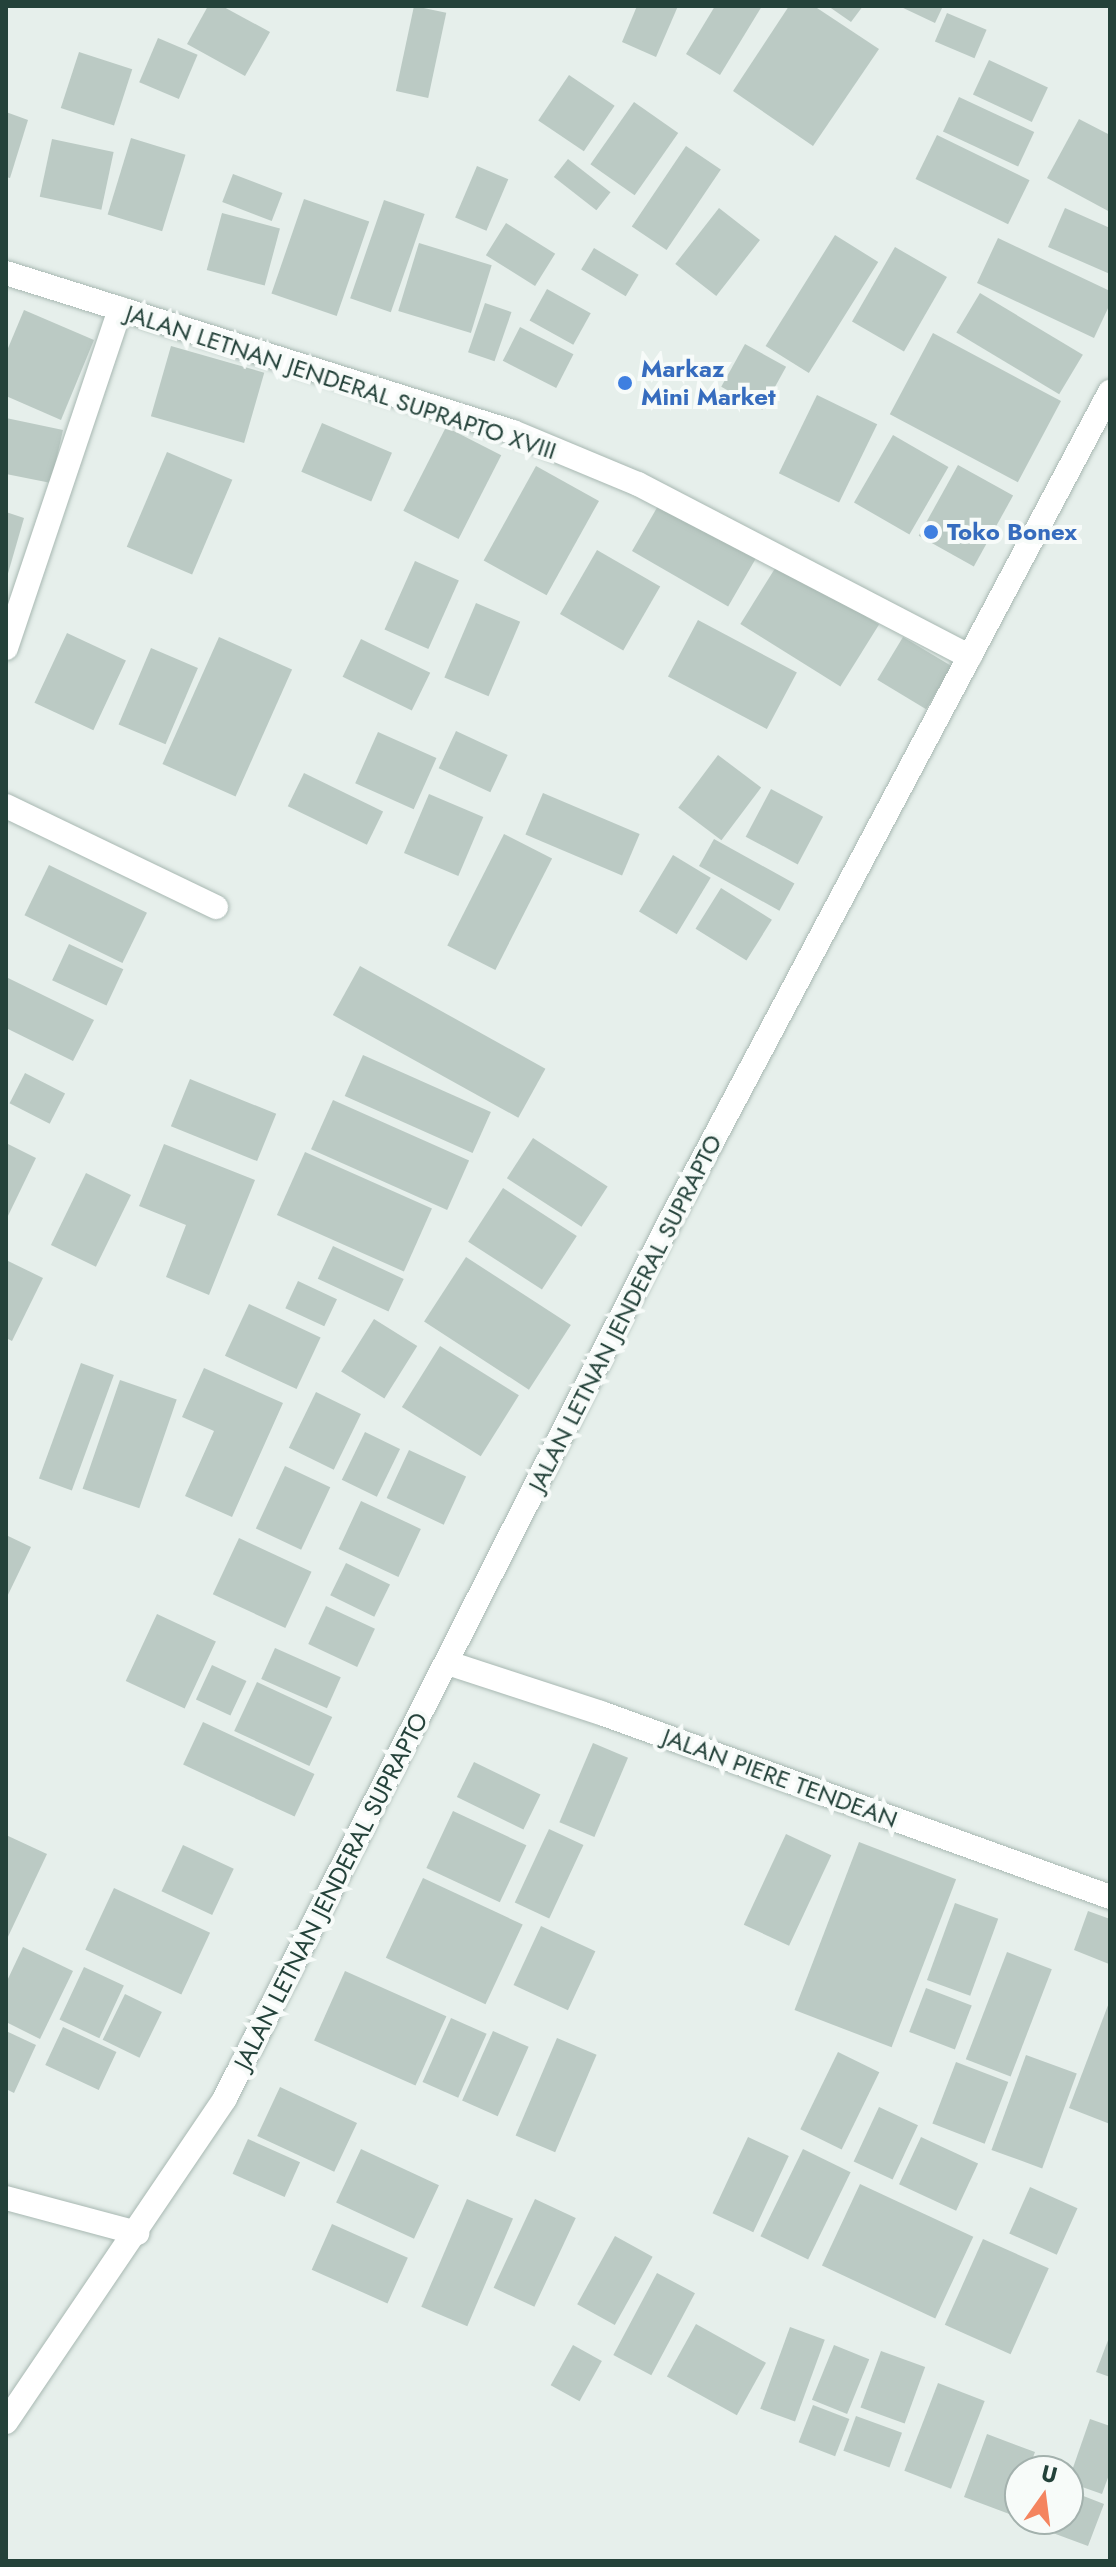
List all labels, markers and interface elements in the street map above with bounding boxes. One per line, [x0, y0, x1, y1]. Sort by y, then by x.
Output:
street label: JALAN LETNAN JENDERAL SUPRAPTO XVIII [122, 299, 560, 465]
place label: Markaz Mini Market [641, 355, 776, 411]
marker: Markaz Mini Market [616, 374, 634, 392]
place label: Toko Bonex [947, 518, 1077, 546]
marker: Toko Bonex [922, 523, 940, 541]
street label: JALAN LETNAN JENDERAL SUPRAPTO [522, 1130, 728, 1496]
street label: JALAN LETNAN JENDERAL SUPRAPTO [228, 1708, 434, 2074]
street label: JALAN PIERE TENDEAN [659, 1722, 901, 1834]
north arrow [1004, 2455, 1084, 2535]
text: U [1038, 2456, 1061, 2491]

